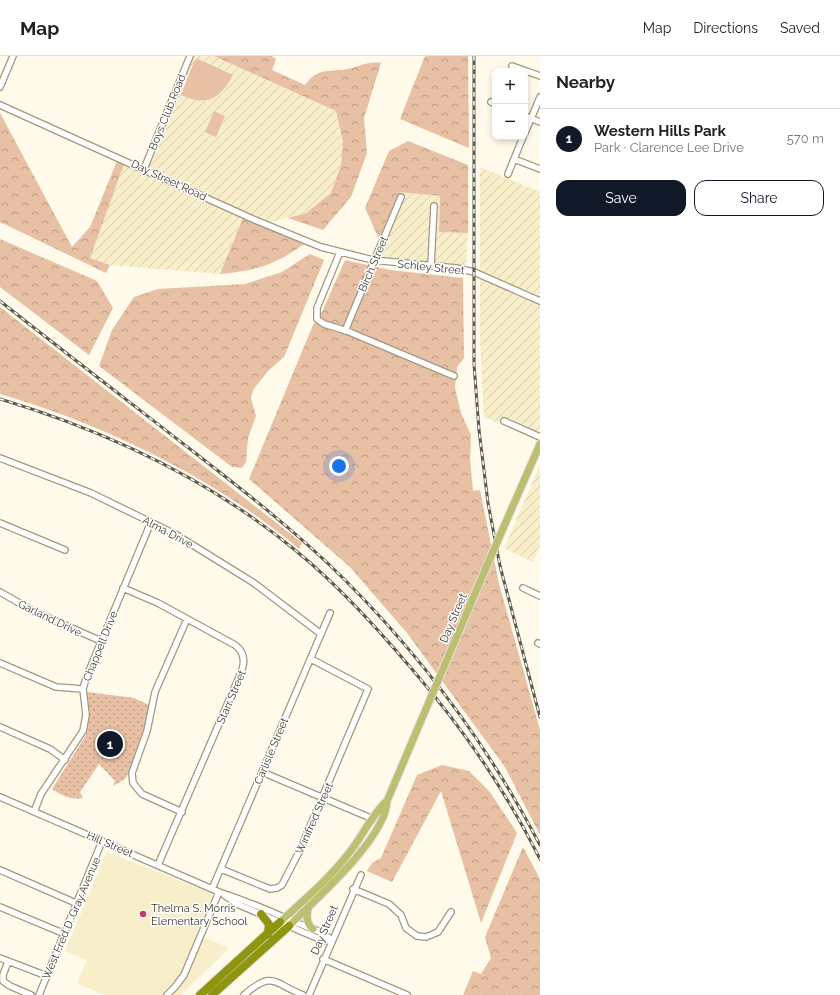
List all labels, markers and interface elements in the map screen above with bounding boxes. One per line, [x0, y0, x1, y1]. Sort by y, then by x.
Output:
text: Map [20, 17, 59, 39]
text: Map [643, 20, 671, 36]
text: Directions [693, 20, 758, 36]
text: Saved [780, 20, 820, 36]
map controls [492, 68, 528, 140]
button: + [492, 68, 528, 104]
street label: Boys Club Road [146, 72, 189, 152]
text: Nearby [556, 72, 615, 92]
button: − [492, 104, 528, 140]
text: Western Hills Park [594, 122, 726, 140]
text: 1 [566, 131, 572, 146]
text: 570 m [787, 131, 824, 146]
text: Park · Clarence Lee Drive [594, 140, 744, 155]
street label: Day Street Road [129, 157, 209, 204]
button: Save [556, 180, 686, 216]
button: Share [694, 180, 824, 216]
street label: Birch Street [356, 234, 391, 294]
street label: Schley Street [397, 258, 465, 278]
your location [329, 456, 349, 476]
street label: Alma Drive [140, 514, 196, 551]
street label: Day Street [437, 591, 470, 645]
street label: Garland Drive [16, 597, 84, 640]
street label: Chappell Drive [80, 609, 121, 683]
street label: Starr Street [214, 668, 249, 726]
street label: Carlisle Street [252, 716, 291, 786]
pin: 1 [97, 729, 123, 759]
street label: Winifred Street [293, 780, 336, 856]
street label: Hill Street [84, 829, 135, 860]
street label: West Fred D. Gray Avenue [40, 855, 103, 981]
place label: Thelma S. Morris Elementary School [151, 902, 247, 928]
street label: Day Street [308, 903, 341, 957]
marker: Thelma S. Morris Elementary School [138, 909, 148, 919]

